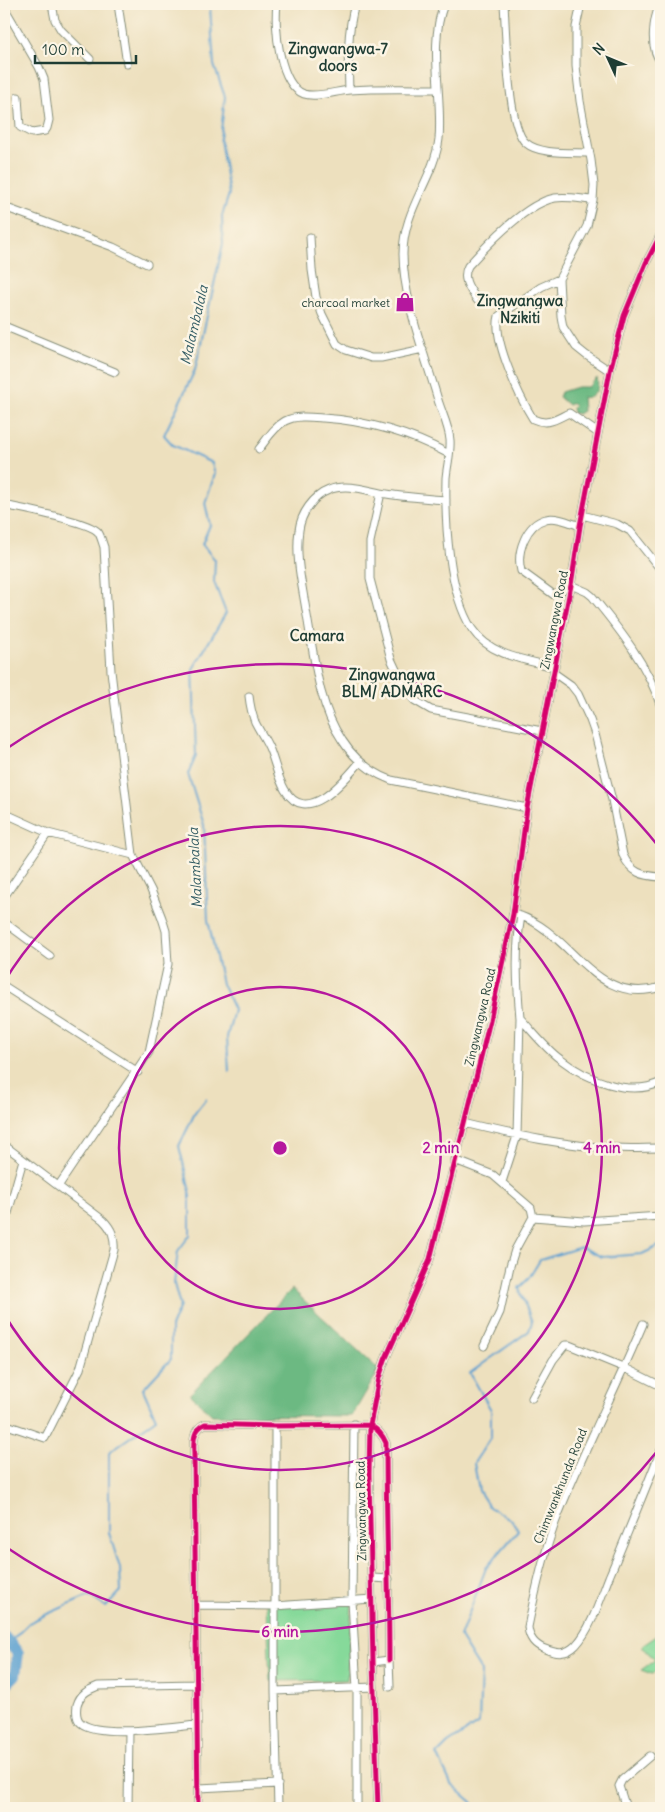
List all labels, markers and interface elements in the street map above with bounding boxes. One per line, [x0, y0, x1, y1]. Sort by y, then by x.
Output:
scale bar [35, 32, 136, 64]
north arrow [582, 32, 632, 82]
district label: Zingwangwa-7 doors [288, 39, 388, 75]
text: N [589, 39, 608, 59]
text: 100 m [42, 40, 84, 59]
water label: Malambalala [176, 283, 212, 366]
shop icon: charcoal market [394, 291, 416, 313]
district label: Zingwangwa Nzikiti [477, 291, 564, 327]
place label: charcoal market [301, 295, 390, 310]
street label: Zingwangwa Road [537, 569, 571, 671]
district label: Camara [290, 626, 345, 645]
district label: Zingwangwa BLM/ ADMARC [342, 665, 442, 701]
water label: Malambalala [184, 826, 206, 909]
street label: Zingwangwa Road [461, 966, 499, 1068]
text: 2 min [423, 1138, 460, 1157]
text: 4 min [583, 1138, 621, 1157]
centre of rings [271, 1139, 289, 1157]
street label: Chimwankhunda Road [530, 1426, 590, 1546]
street label: Zingwangwa Road [353, 1461, 369, 1561]
text: 6 min [261, 1622, 299, 1641]

